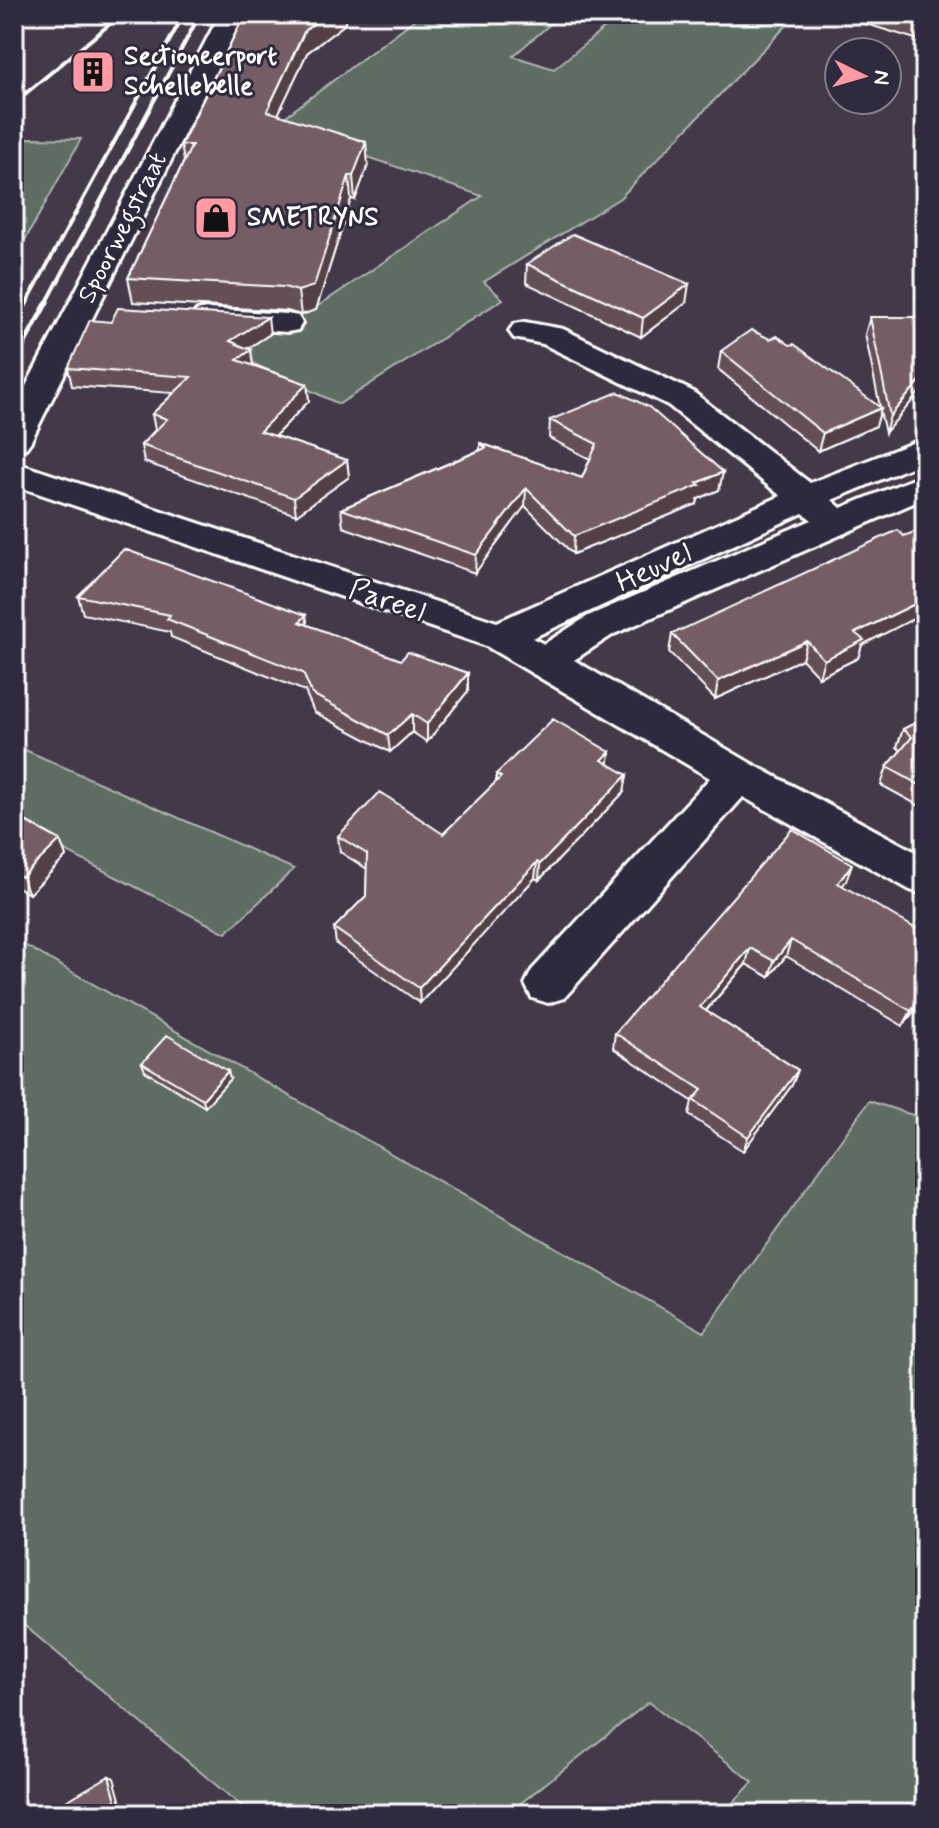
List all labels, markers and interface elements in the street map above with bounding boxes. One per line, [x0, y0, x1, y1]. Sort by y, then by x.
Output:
north arrow [823, 36, 903, 116]
place label: Sectioneerport Schellebelle [124, 40, 277, 104]
building icon: Sectioneerport Schellebelle [69, 48, 117, 96]
text: N [866, 69, 896, 86]
street label: Spoorwegstraat [70, 147, 178, 311]
shop icon: SMETRYNS [192, 194, 240, 242]
place label: SMETRYNS [247, 201, 379, 235]
street label: Heuvel [610, 534, 698, 602]
street label: Pareel [344, 570, 430, 632]

